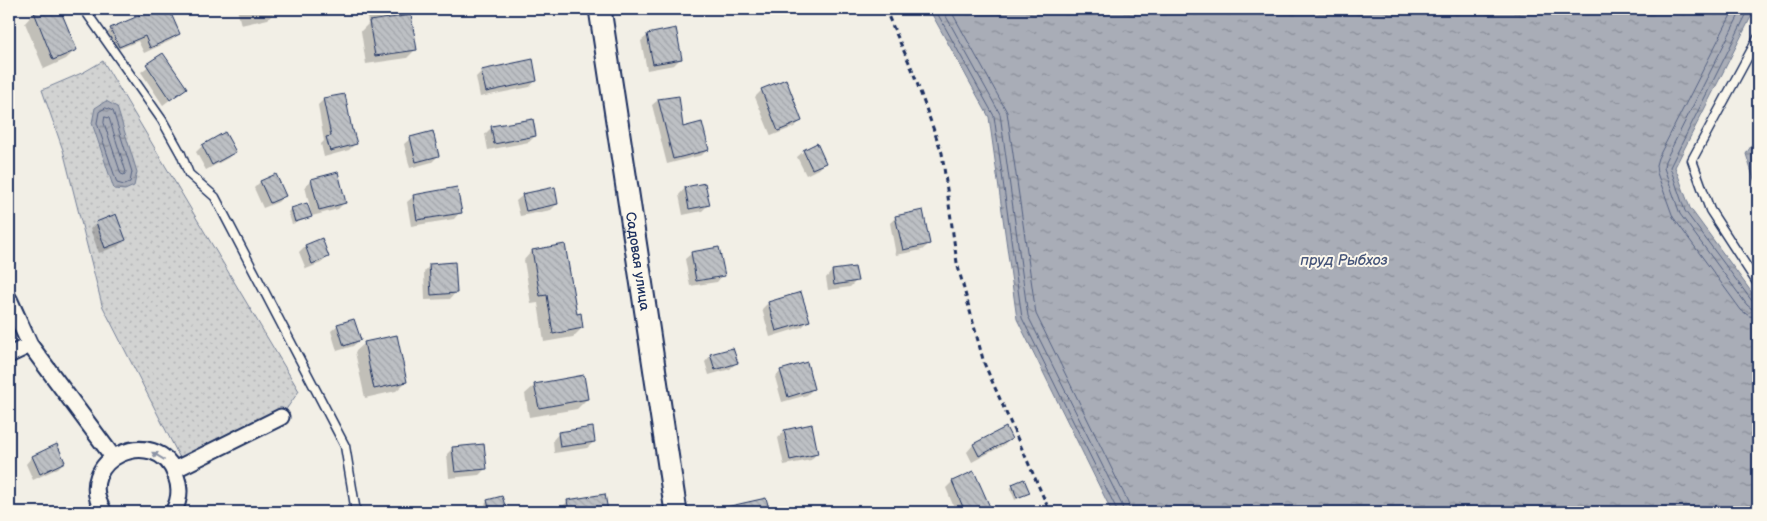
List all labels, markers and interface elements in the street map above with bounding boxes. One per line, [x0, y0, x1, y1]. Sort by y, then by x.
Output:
street label: Садовая улица [622, 211, 654, 312]
water label: пруд Рыбхоз [1300, 251, 1388, 270]
one-way arrow [151, 452, 166, 460]

